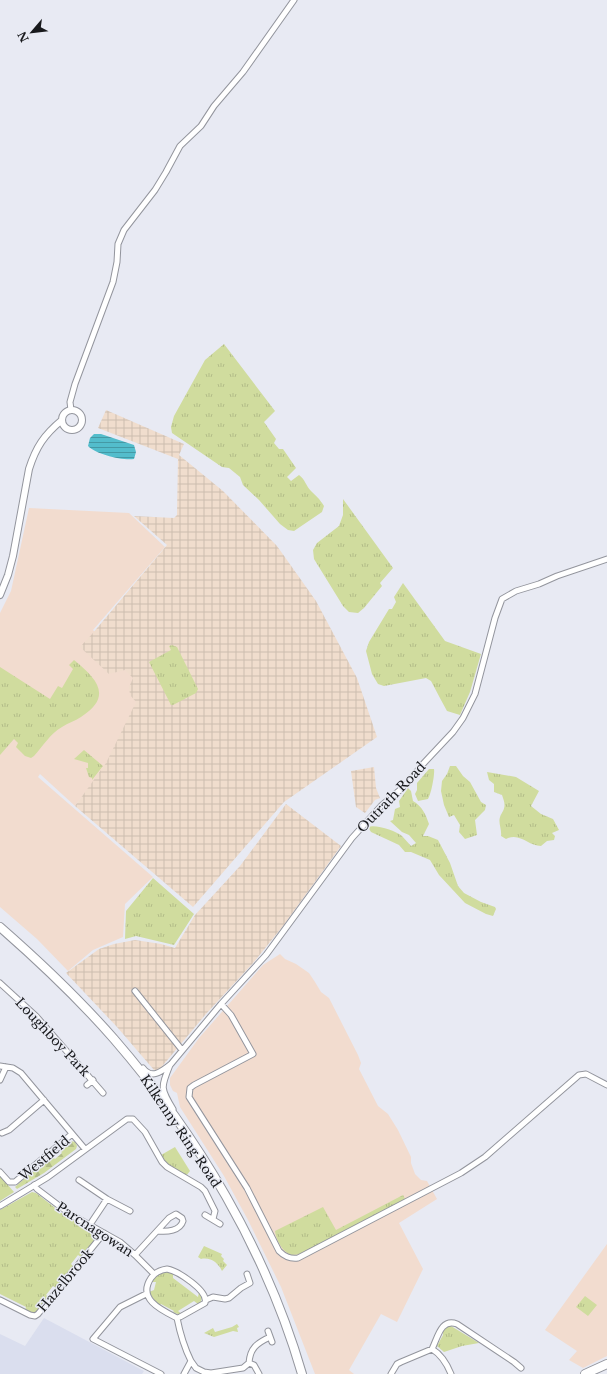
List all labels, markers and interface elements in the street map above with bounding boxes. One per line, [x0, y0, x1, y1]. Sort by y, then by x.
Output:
north arrow [12, 12, 52, 52]
text: N [14, 28, 32, 45]
street label: Outrath Road [353, 758, 429, 836]
street label: Loughboy Park [12, 994, 94, 1080]
street label: Kilkenny Ring Road [136, 1072, 225, 1191]
street label: Westfield [15, 1132, 73, 1185]
street label: Parcnagowan [53, 1198, 136, 1261]
street label: Hazelbrook [34, 1245, 97, 1316]

